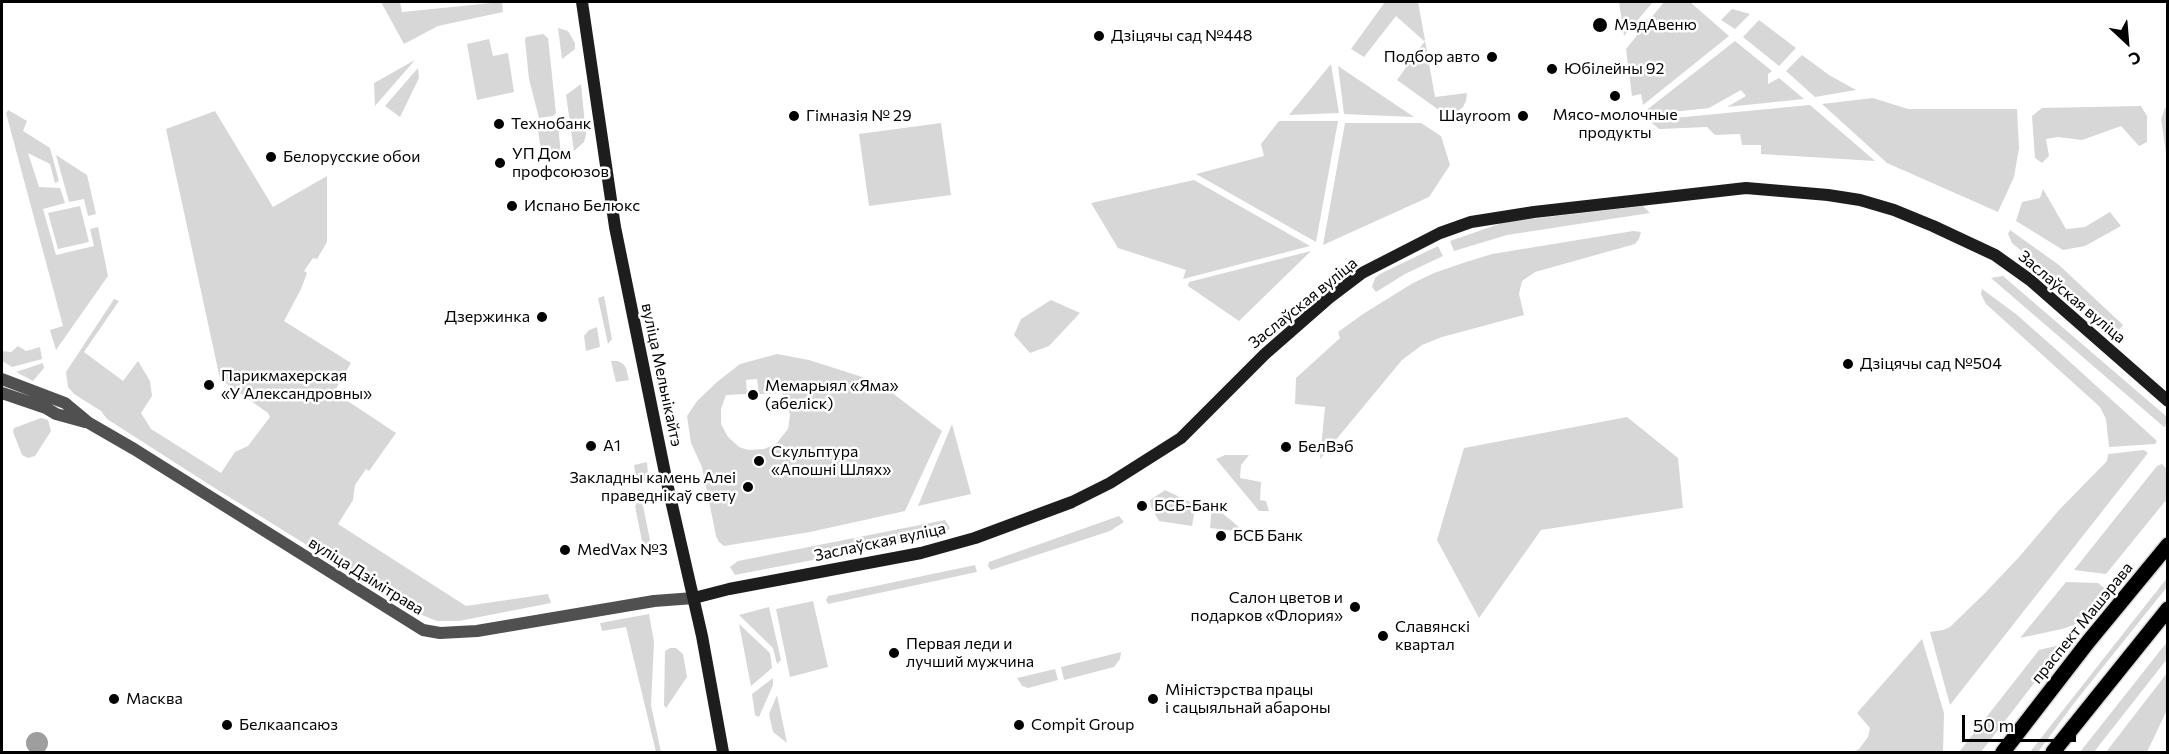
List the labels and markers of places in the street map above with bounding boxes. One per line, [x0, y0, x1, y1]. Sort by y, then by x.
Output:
place label: МэдАвеню [1614, 15, 1697, 35]
marker: МэдАвеню [1591, 16, 1609, 34]
place label: Дзіцячы сад №448 [1111, 26, 1253, 46]
marker: Дзіцячы сад №448 [1092, 29, 1106, 43]
place label: Подбор авто [1384, 47, 1480, 67]
marker: Подбор авто [1485, 50, 1499, 64]
place label: Юбілейны 92 [1564, 59, 1664, 79]
marker: Юбілейны 92 [1545, 62, 1559, 76]
marker: Мясо-молочные продукты [1608, 89, 1622, 103]
place label: Мясо-молочные продукты [1552, 105, 1678, 143]
place label: Гімназія № 29 [806, 106, 912, 126]
place label: Шауroom [1439, 106, 1511, 126]
marker: Гімназія № 29 [787, 109, 801, 123]
marker: Шауroom [1516, 109, 1530, 123]
place label: Технобанк [511, 114, 591, 134]
marker: Технобанк [492, 117, 506, 131]
place label: УП Дом профсоюзов [512, 144, 609, 182]
place label: Белорусские обои [283, 147, 420, 167]
marker: Белорусские обои [264, 150, 278, 164]
marker: УП Дом профсоюзов [493, 156, 507, 170]
place label: Испано Белюкс [524, 196, 640, 216]
marker: Испано Белюкс [505, 199, 519, 213]
place label: Дзержинка [444, 307, 530, 327]
marker: Дзержинка [535, 310, 549, 324]
place label: Дзіцячы сад №504 [1860, 354, 2002, 374]
marker: Дзіцячы сад №504 [1841, 357, 1855, 371]
place label: Парикмахерская «У Александровны» [221, 366, 372, 404]
place label: Мемарыял «Яма» (абеліск) [765, 376, 899, 414]
marker: Парикмахерская «У Александровны» [202, 378, 216, 392]
marker: Мемарыял «Яма» (абеліск) [746, 388, 760, 402]
place label: A1 [603, 436, 621, 456]
place label: БелВэб [1298, 437, 1354, 457]
marker: A1 [584, 439, 598, 453]
marker: БелВэб [1279, 440, 1293, 454]
place label: Скульптура «Апошні Шлях» [771, 442, 891, 480]
marker: Скульптура «Апошні Шлях» [752, 454, 766, 468]
place label: Закладны камень Алеі праведнікаў свету [569, 468, 736, 506]
marker: Закладны камень Алеі праведнікаў свету [741, 480, 755, 494]
place label: БСБ-Банк [1154, 496, 1228, 516]
marker: БСБ-Банк [1135, 499, 1149, 513]
place label: БСБ Банк [1233, 526, 1303, 546]
marker: БСБ Банк [1214, 529, 1228, 543]
place label: MedVax №3 [577, 540, 668, 560]
marker: MedVax №3 [558, 543, 572, 557]
place label: Салон цветов и подарков «Флория» [1191, 588, 1343, 626]
marker: Салон цветов и подарков «Флория» [1348, 600, 1362, 614]
place label: Славянскі квартал [1395, 617, 1470, 655]
marker: Славянскі квартал [1376, 629, 1390, 643]
place label: Первая леди и лучший мужчина [906, 634, 1034, 672]
marker: Первая леди и лучший мужчина [887, 646, 901, 660]
place label: Міністэрства працы і сацыяльнай абароны [1165, 680, 1331, 718]
place label: Масква [126, 689, 183, 709]
marker: Масква [107, 692, 121, 706]
marker: Міністэрства працы і сацыяльнай абароны [1146, 692, 1160, 706]
place label: Белкаапсаюз [239, 715, 338, 735]
place label: Compit Group [1031, 715, 1134, 735]
marker: Белкаапсаюз [220, 718, 234, 732]
marker: Compit Group [1012, 718, 1026, 732]

